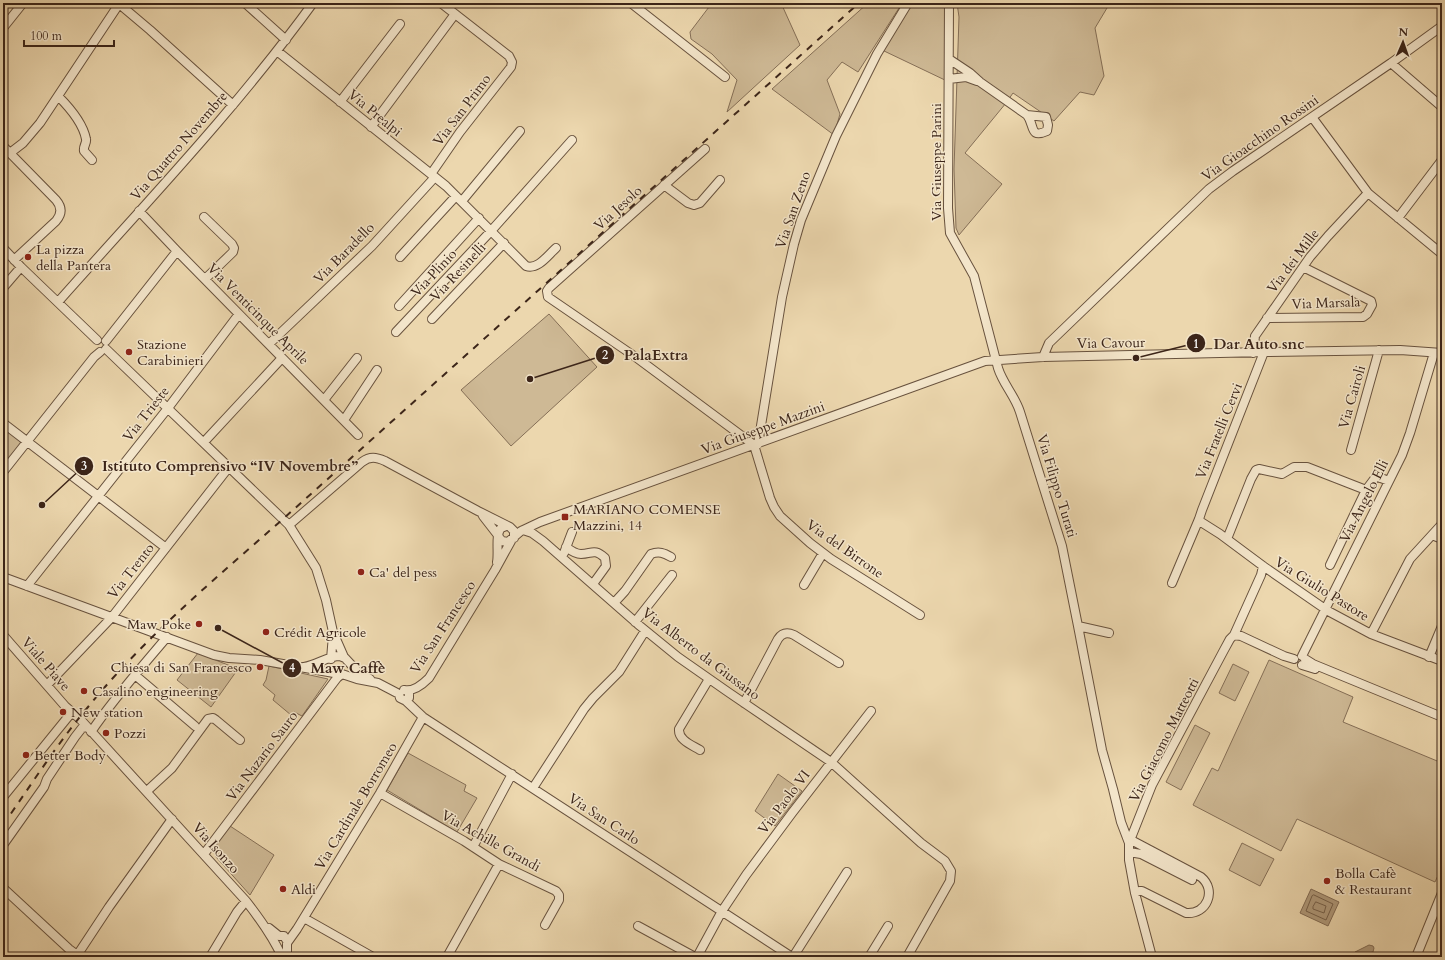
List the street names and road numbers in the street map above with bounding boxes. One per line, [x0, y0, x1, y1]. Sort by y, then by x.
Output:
street label: Via San Primo [429, 70, 496, 150]
street label: Via Prealpi [344, 85, 406, 141]
street label: Via Quattro Novembre [126, 87, 232, 205]
street label: Via Gioacchino Rossini [1198, 90, 1322, 186]
street label: Via Giuseppe Parini [927, 103, 946, 221]
street label: Via San Zeno [771, 168, 815, 251]
street label: Via Jesolo [590, 181, 646, 235]
street label: Via Baradello [309, 218, 379, 288]
street label: Via dei Mille [1262, 225, 1324, 297]
street label: Via Resinelli [426, 238, 490, 306]
street label: Via Plinio [407, 245, 461, 301]
street label: Via Venticinque Aprile [203, 259, 313, 369]
street label: Via Marsala [1291, 292, 1361, 314]
street label: Via Cavour [1077, 333, 1146, 353]
street label: Via Cairoli [1334, 363, 1370, 431]
street label: Via Fratelli Cervi [1191, 380, 1247, 482]
street label: Via Trieste [118, 382, 174, 446]
street label: Via Giuseppe Mazzini [698, 397, 828, 459]
street label: Via Filippo Turati [1032, 432, 1082, 540]
street label: Via Angelo Elli [1335, 456, 1393, 546]
street label: Via del Birrone [802, 515, 888, 583]
street label: Via Trento [103, 539, 159, 603]
street label: Via Giulio Pastore [1271, 552, 1373, 626]
street label: Via San Francesco [406, 576, 480, 677]
street label: Via Alberto da Giussano [638, 603, 764, 705]
street label: Viale Piave [17, 633, 75, 695]
street label: Via Giacomo Matteotti [1124, 675, 1204, 805]
street label: Via Nazario Sauro [222, 707, 302, 805]
street label: Via Cardinale Borromeo [310, 738, 402, 873]
street label: Via Paolo VI [754, 766, 815, 838]
street label: Via San Carlo [565, 789, 644, 849]
street label: Via Achille Grandi [438, 806, 544, 876]
street label: Via Isonzo [188, 818, 244, 878]

